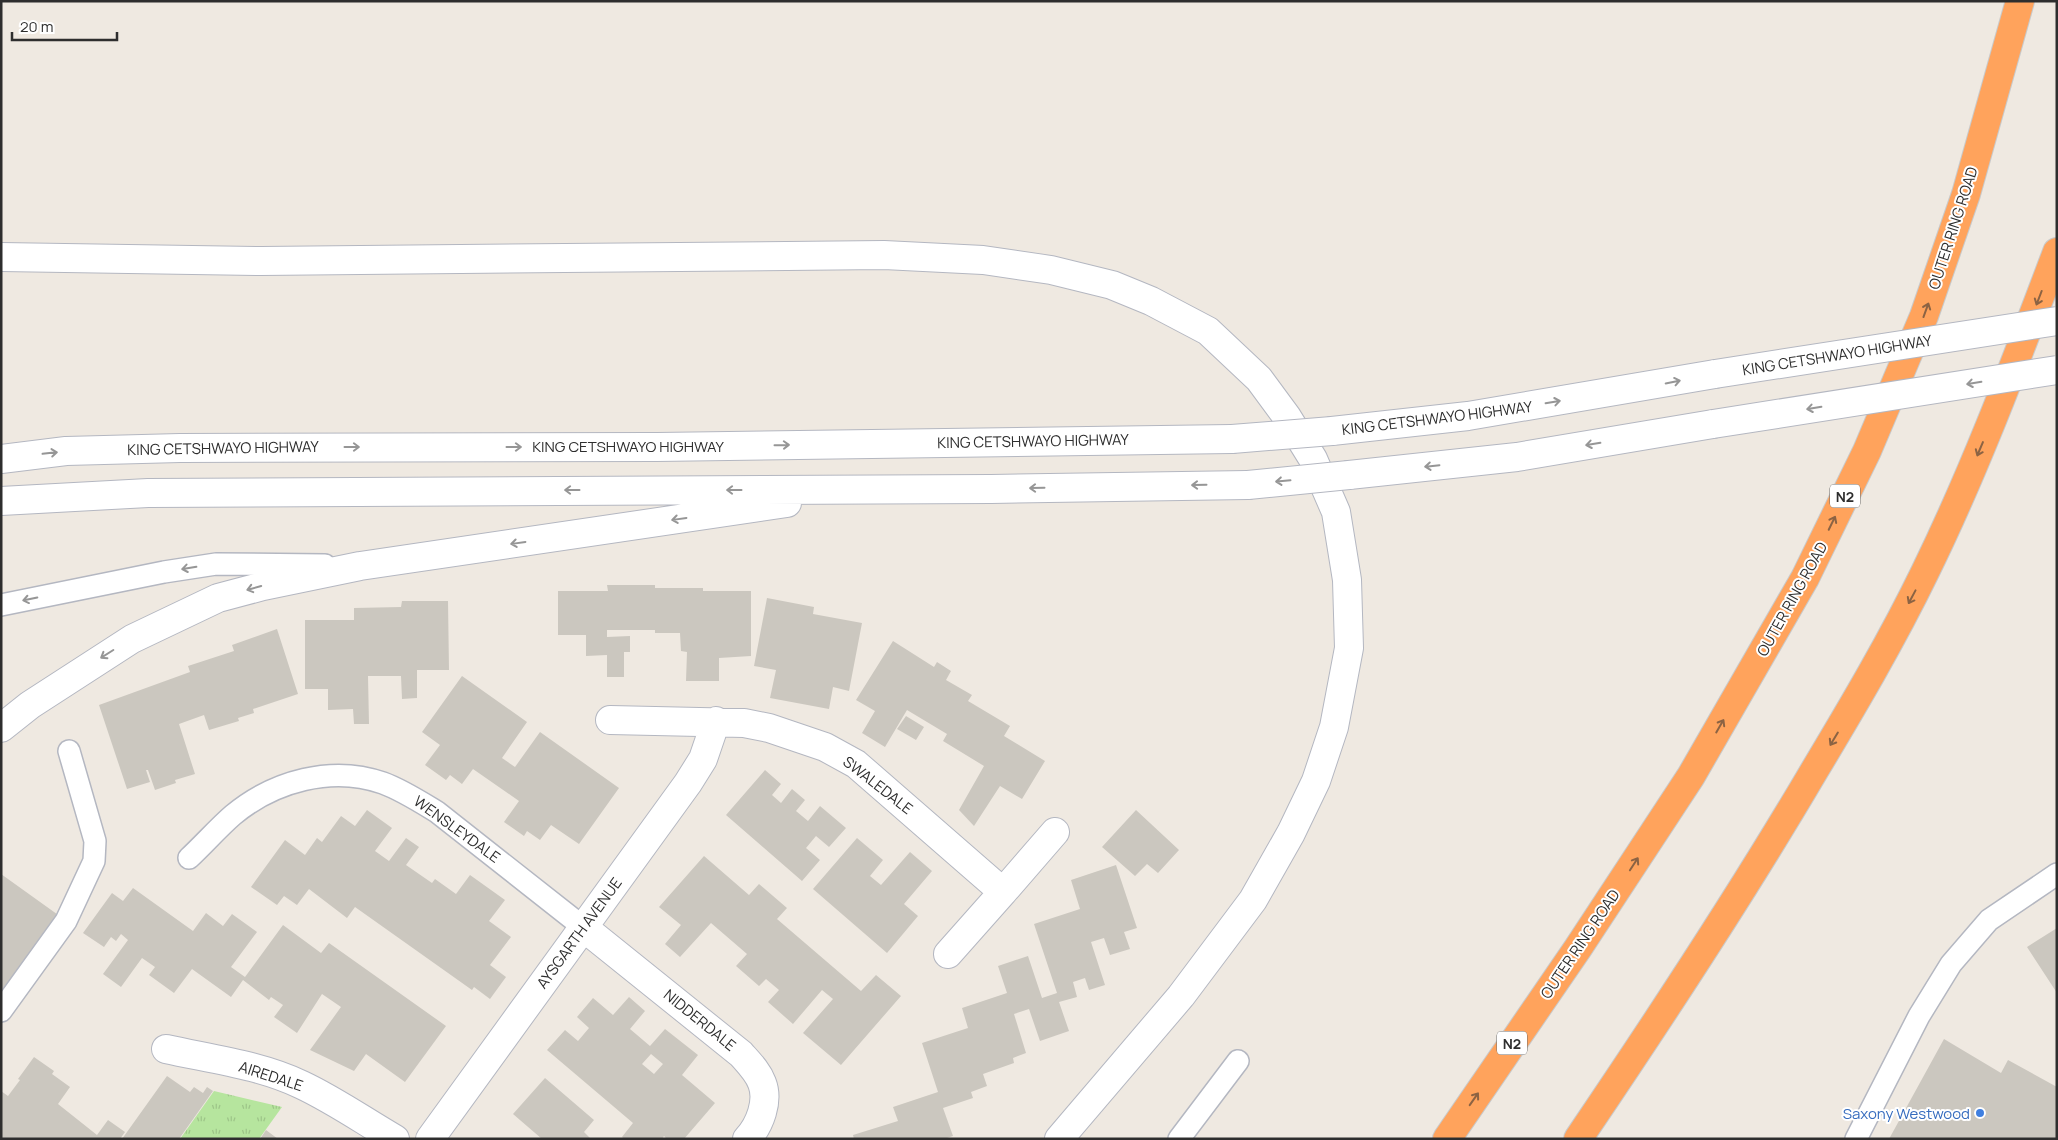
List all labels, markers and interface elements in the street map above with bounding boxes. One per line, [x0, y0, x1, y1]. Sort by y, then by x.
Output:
scale bar [12, 10, 118, 42]
text: 20 m [20, 16, 53, 37]
street label: OUTER RING ROAD [1923, 164, 1983, 292]
one-way arrow [2034, 290, 2043, 305]
one-way arrow [1922, 303, 1931, 318]
street label: KING CETSHWAYO HIGHWAY [1741, 330, 1934, 380]
one-way arrow [1664, 376, 1680, 386]
one-way arrow [1966, 378, 1982, 388]
street label: KING CETSHWAYO HIGHWAY [1341, 396, 1534, 440]
one-way arrow [1545, 397, 1561, 407]
one-way arrow [1806, 404, 1822, 414]
street label: KING CETSHWAYO HIGHWAY [937, 429, 1130, 453]
street label: KING CETSHWAYO HIGHWAY [127, 436, 320, 460]
street label: KING CETSHWAYO HIGHWAY [532, 436, 725, 457]
one-way arrow [774, 440, 790, 450]
one-way arrow [1586, 440, 1602, 450]
one-way arrow [1974, 441, 1984, 456]
one-way arrow [344, 442, 360, 452]
one-way arrow [506, 442, 522, 452]
one-way arrow [41, 448, 57, 458]
one-way arrow [1425, 461, 1441, 471]
one-way arrow [1276, 477, 1292, 486]
one-way arrow [1191, 481, 1207, 490]
one-way arrow [1029, 483, 1045, 493]
road number: N2 [1830, 484, 1860, 508]
one-way arrow [564, 485, 580, 495]
one-way arrow [726, 485, 742, 494]
one-way arrow [671, 515, 687, 525]
one-way arrow [1828, 515, 1838, 530]
one-way arrow [510, 538, 526, 548]
street label: OUTER RING ROAD [1752, 538, 1832, 660]
one-way arrow [182, 564, 198, 574]
one-way arrow [247, 584, 263, 594]
one-way arrow [1907, 589, 1917, 604]
one-way arrow [22, 595, 38, 605]
one-way arrow [100, 650, 114, 660]
one-way arrow [1716, 719, 1725, 734]
one-way arrow [1828, 731, 1838, 745]
street label: SWALEDALE [839, 751, 917, 819]
street label: WENSLEYDALE [410, 790, 504, 868]
one-way arrow [1629, 857, 1639, 871]
street label: AYSGARTH AVENUE [532, 873, 626, 993]
street label: OUTER RING ROAD [1536, 885, 1624, 1003]
street label: NIDDERDALE [659, 984, 741, 1056]
road number: N2 [1497, 1032, 1527, 1054]
street label: AIREDALE [236, 1056, 306, 1096]
one-way arrow [1469, 1092, 1479, 1106]
place label: Saxony Westwood [1843, 1103, 1970, 1124]
marker: Saxony Westwood [1974, 1107, 1986, 1119]

